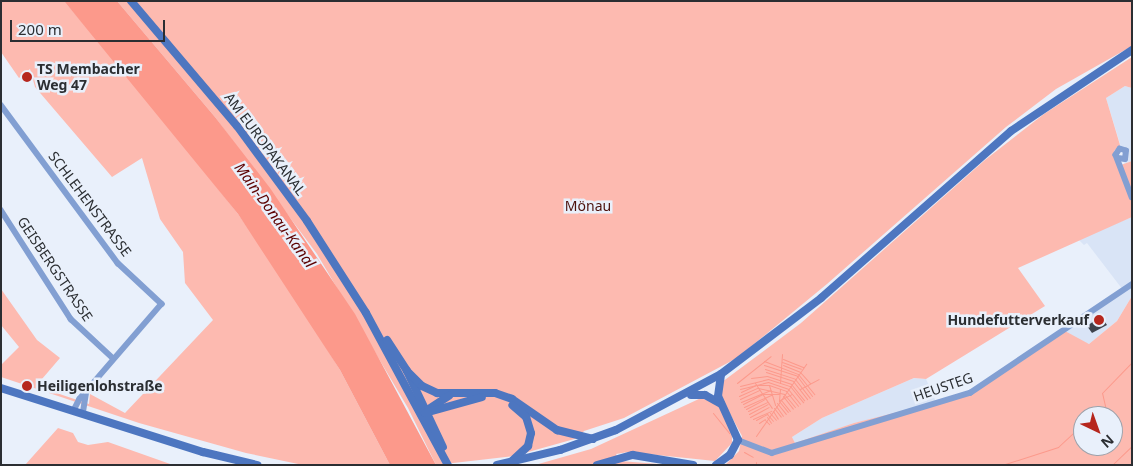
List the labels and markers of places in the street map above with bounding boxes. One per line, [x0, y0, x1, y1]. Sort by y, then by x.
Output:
place label: TS Membacher Weg 47 [37, 61, 140, 94]
marker: TS Membacher Weg 47 [21, 71, 33, 83]
place label: Hundefutterverkauf [947, 312, 1089, 328]
marker: Hundefutterverkauf [1093, 314, 1105, 326]
place label: Heiligenlohstraße [37, 378, 163, 394]
marker: Heiligenlohstraße [21, 380, 33, 392]

